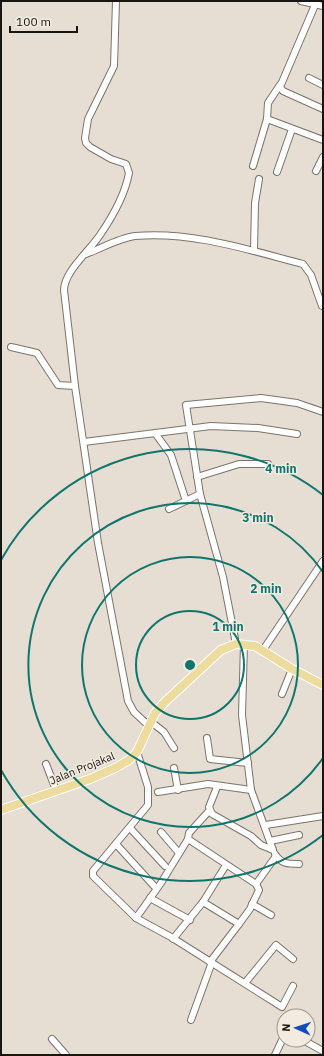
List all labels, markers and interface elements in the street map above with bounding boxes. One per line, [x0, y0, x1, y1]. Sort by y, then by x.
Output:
scale bar [10, 8, 77, 34]
text: 100 m [16, 14, 51, 29]
text: 4 min [265, 461, 297, 476]
text: 3 min [242, 510, 274, 525]
text: 2 min [250, 581, 282, 596]
text: 1 min [212, 619, 244, 634]
centre of rings [183, 658, 197, 672]
street label: Jalan Projakal [47, 749, 117, 787]
north arrow [276, 1008, 316, 1048]
text: N [279, 1023, 293, 1032]

